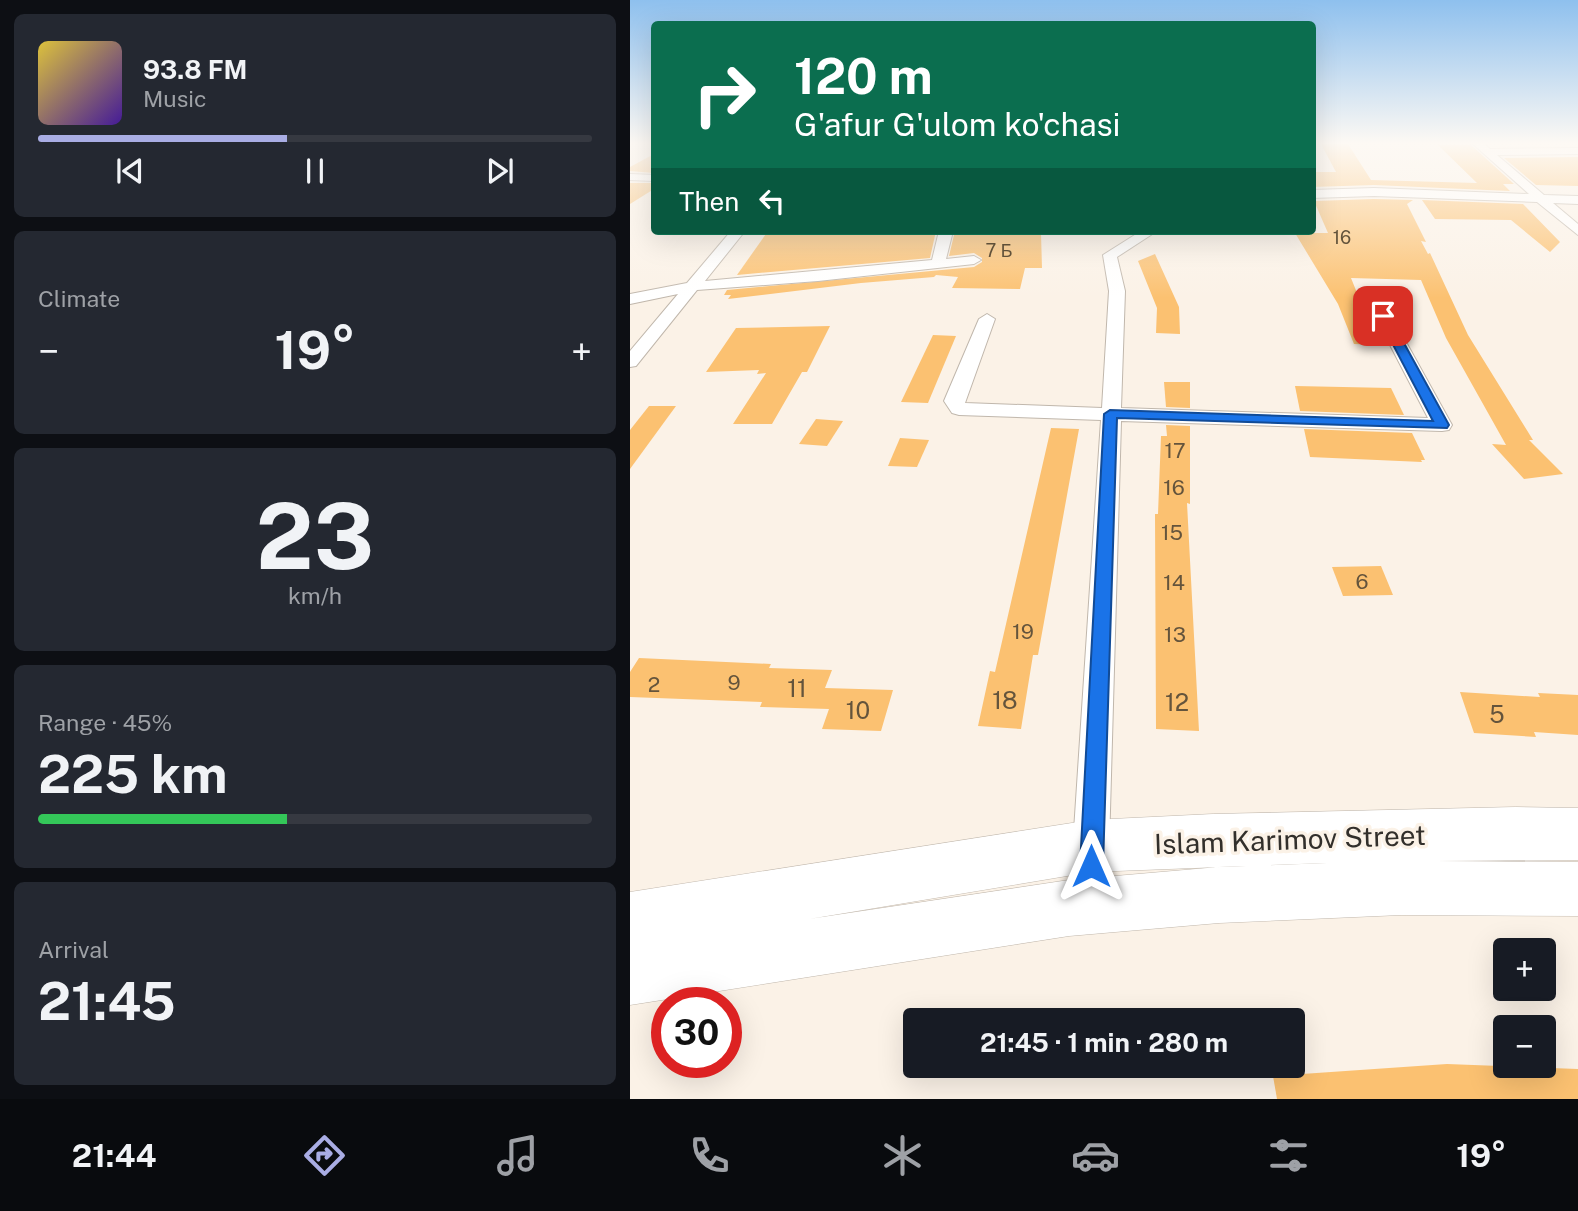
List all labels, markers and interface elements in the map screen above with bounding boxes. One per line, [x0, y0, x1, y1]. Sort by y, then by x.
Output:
text: 120 m [794, 47, 933, 105]
icon: right [679, 49, 770, 140]
text: 93.8 FM [143, 54, 247, 85]
text: Music [143, 85, 207, 112]
text: G'afur G'ulom ko'chasi [794, 106, 1121, 143]
icon: previous [111, 152, 149, 190]
icon: pause [296, 152, 334, 190]
icon: next [481, 152, 519, 190]
icon: left [753, 182, 791, 220]
text: Then [679, 186, 739, 217]
house number: 16 [1333, 227, 1351, 248]
house number: 7 Б [986, 240, 1013, 261]
text: Climate [38, 285, 120, 312]
pin [1353, 286, 1413, 346]
icon: arrive [1364, 297, 1402, 335]
text: 19° [274, 320, 356, 381]
text: − [38, 329, 59, 374]
text: + [571, 329, 592, 374]
house number: 17 [1164, 438, 1186, 463]
house number: 16 [1163, 475, 1185, 500]
text: 23 [256, 483, 374, 589]
house number: 15 [1161, 520, 1183, 545]
house number: 6 [1355, 569, 1369, 594]
house number: 14 [1163, 570, 1185, 595]
text: km/h [288, 582, 342, 609]
house number: 19 [1012, 619, 1034, 644]
house number: 13 [1164, 622, 1186, 647]
house number: 9 [727, 670, 741, 695]
house number: 2 [648, 672, 660, 697]
house number: 11 [787, 674, 807, 702]
house number: 18 [992, 686, 1018, 714]
house number: 12 [1165, 688, 1189, 716]
house number: 10 [846, 696, 870, 724]
house number: 5 [1489, 700, 1505, 728]
text: Range · 45% [38, 709, 172, 736]
text: 225 km [38, 744, 228, 805]
street label: Islam Karimov Street [1154, 818, 1426, 860]
position arrow [1054, 829, 1128, 903]
text: Arrival [38, 936, 109, 963]
map controls [1493, 938, 1556, 1078]
button: + [1493, 938, 1556, 1001]
text: 21:45 [38, 971, 176, 1032]
speed limit sign: 30 [651, 987, 742, 1078]
button: − [1493, 1015, 1556, 1078]
text: 21:45 · 1 min · 280 m [980, 1027, 1228, 1058]
icon: directions [300, 1131, 349, 1180]
icon: music [493, 1131, 542, 1180]
icon: phone [685, 1131, 734, 1180]
icon: climate [878, 1131, 927, 1180]
icon: car [1071, 1131, 1120, 1180]
icon: filters [1264, 1131, 1313, 1180]
text: 21:44 [72, 1137, 156, 1174]
text: 19° [1456, 1137, 1506, 1174]

